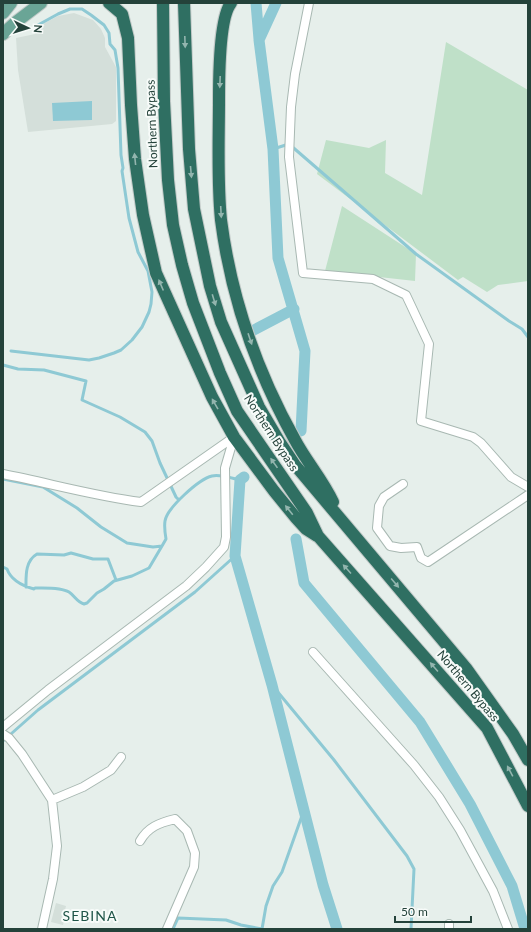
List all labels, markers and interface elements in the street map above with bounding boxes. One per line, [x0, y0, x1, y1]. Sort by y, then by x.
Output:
north arrow [8, 8, 48, 48]
text: N [32, 24, 45, 33]
one-way arrow [182, 36, 189, 48]
one-way arrow [216, 76, 223, 88]
street label: Northern Bypass [142, 80, 161, 169]
one-way arrow [132, 152, 138, 165]
one-way arrow [187, 166, 194, 178]
one-way arrow [218, 206, 224, 219]
one-way arrow [158, 279, 164, 291]
one-way arrow [211, 294, 217, 306]
one-way arrow [247, 333, 253, 345]
street label: Northern Bypass [241, 392, 302, 474]
one-way arrow [212, 398, 219, 410]
one-way arrow [270, 458, 278, 469]
one-way arrow [285, 505, 293, 516]
one-way arrow [343, 564, 352, 575]
one-way arrow [391, 578, 400, 589]
street label: Northern Bypass [434, 647, 503, 724]
one-way arrow [429, 661, 438, 672]
one-way arrow [506, 765, 513, 777]
scale bar [395, 898, 471, 924]
text: 50 m [401, 904, 428, 919]
district label: SEBINA [63, 907, 117, 924]

